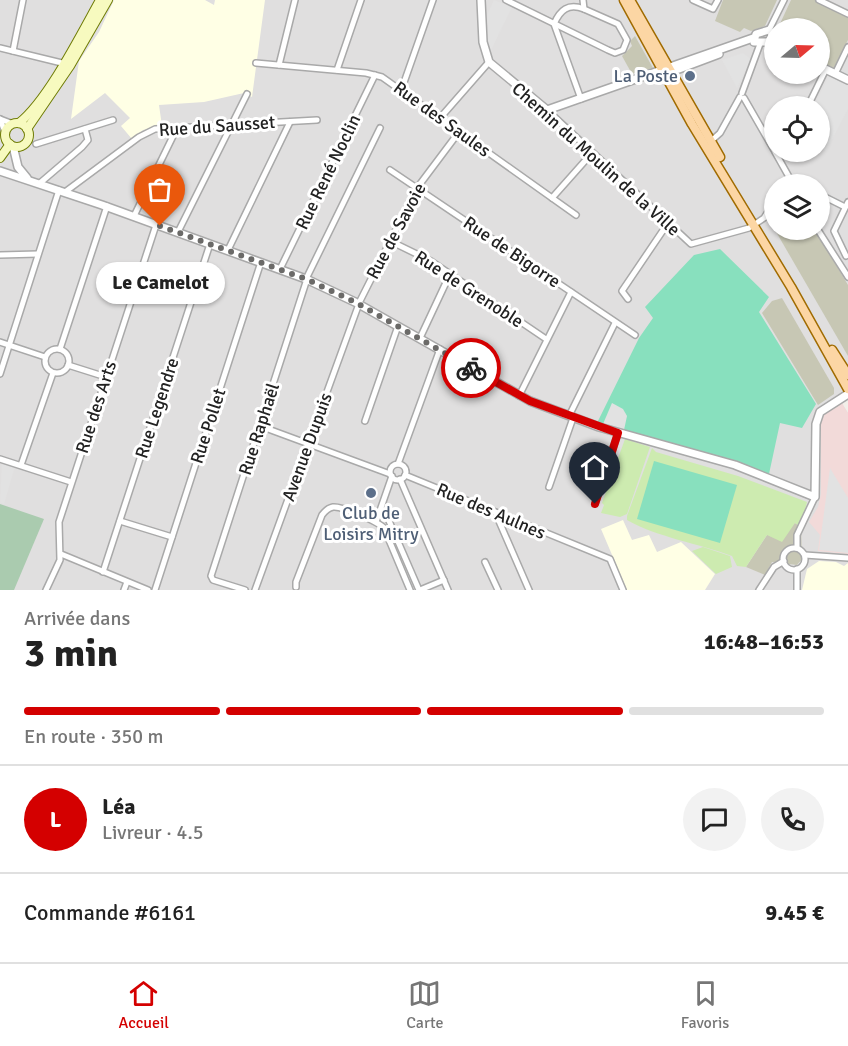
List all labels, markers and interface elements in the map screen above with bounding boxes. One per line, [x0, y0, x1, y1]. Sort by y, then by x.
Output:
north arrow [764, 18, 830, 84]
map controls [764, 18, 830, 240]
place label: La Poste [614, 65, 678, 87]
marker: La Poste [683, 69, 697, 83]
street label: Rue des Saules [389, 76, 495, 162]
street label: Chemin du Moulin de la Ville [507, 78, 685, 240]
button: locate [764, 96, 830, 162]
street label: Rue du Sausset [158, 111, 276, 141]
street label: Rue René Noclin [291, 111, 365, 233]
pin [134, 164, 185, 226]
icon: bag [143, 173, 176, 206]
button: layers [764, 174, 830, 240]
street label: Rue de Savoie [361, 179, 431, 283]
street label: Rue de Bigorre [459, 211, 565, 293]
street label: Rue de Grenoble [410, 246, 528, 332]
callout: Le Camelot [96, 262, 225, 304]
text: Le Camelot [112, 270, 209, 295]
courier [441, 338, 501, 398]
icon: bike [455, 352, 488, 385]
street label: Rue Legendre [130, 355, 184, 461]
street label: Rue des Arts [71, 358, 121, 456]
street label: Rue Raphaël [234, 380, 284, 478]
street label: Rue Pollet [186, 386, 230, 466]
street label: Avenue Dupuis [277, 390, 337, 504]
pin [569, 442, 620, 504]
icon: home [578, 451, 611, 484]
street label: Rue des Aulnes [433, 478, 549, 544]
marker: Club de Loisirs Mitry [364, 486, 378, 500]
place label: Club de Loisirs Mitry [323, 502, 419, 545]
text: Arrivée dans [24, 606, 130, 631]
text: 16:48–16:53 [704, 628, 824, 655]
text: 3 min [24, 629, 118, 677]
text: En route · 350 m [24, 724, 163, 749]
button: chat [683, 788, 746, 851]
button: phone [761, 788, 824, 851]
text: Léa [102, 793, 136, 820]
text: L [50, 806, 61, 833]
text: Livreur · 4.5 [102, 820, 203, 845]
text: Commande #6161 [24, 899, 196, 926]
text: 9.45 € [765, 899, 824, 926]
tab: Accueil [119, 977, 169, 1033]
tab: Carte [406, 977, 444, 1033]
tab: Favoris [681, 977, 729, 1033]

